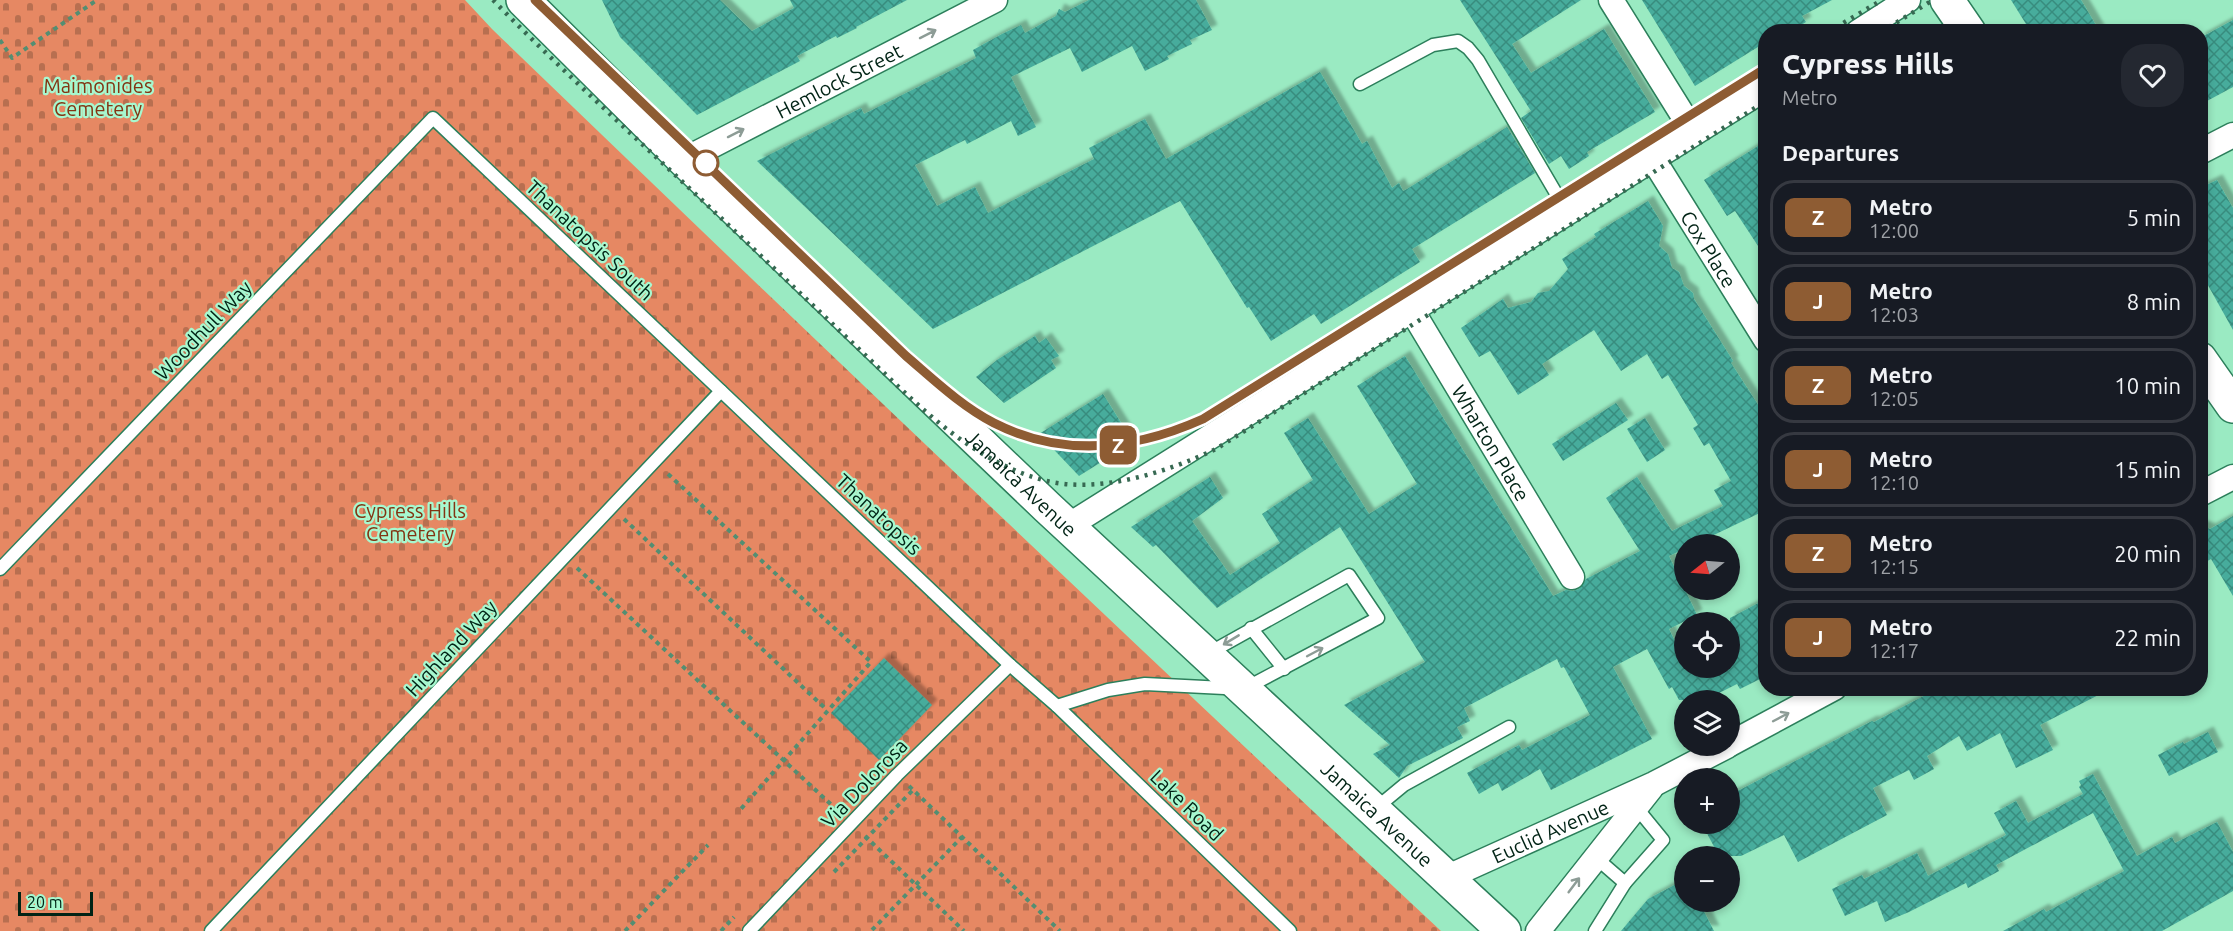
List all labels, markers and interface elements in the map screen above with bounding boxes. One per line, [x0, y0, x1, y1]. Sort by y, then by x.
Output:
one-way arrow [918, 28, 936, 40]
street label: Hemlock Street [772, 38, 906, 122]
button: heart [2121, 44, 2184, 107]
text: Cypress Hills [1782, 48, 1954, 79]
park label: Maimonides Cemetery [43, 74, 153, 120]
text: Metro [1782, 86, 1838, 109]
one-way arrow [726, 127, 744, 138]
text: Departures [1782, 140, 1899, 165]
unlabelled marker [693, 150, 719, 176]
street label: Thanatopsis South [522, 175, 658, 305]
text: Metro [1869, 194, 1933, 219]
text: Z [1812, 205, 1824, 229]
text: 5 min [2127, 205, 2181, 230]
street label: Cox Place [1677, 206, 1742, 292]
text: 12:00 [1869, 219, 1919, 242]
street label: Woodhull Way [150, 275, 256, 384]
text: Metro [1869, 278, 1933, 303]
text: J [1813, 289, 1823, 313]
text: 8 min [2127, 289, 2181, 314]
text: 12:03 [1869, 303, 1919, 326]
text: Metro [1869, 362, 1933, 387]
text: Z [1812, 373, 1824, 397]
text: 10 min [2114, 373, 2181, 398]
street label: Wharton Place [1448, 381, 1535, 505]
text: 12:05 [1869, 387, 1919, 410]
street label: Jamaica Avenue [962, 425, 1082, 541]
line badge: Z [1098, 426, 1138, 464]
text: Z [1112, 433, 1124, 457]
text: Metro [1869, 446, 1933, 471]
text: J [1813, 457, 1823, 481]
text: 15 min [2114, 457, 2181, 482]
street label: Thanatopsis [832, 469, 926, 559]
text: 12:10 [1869, 471, 1919, 494]
park label: Cypress Hills Cemetery [354, 499, 466, 545]
text: Metro [1869, 530, 1933, 555]
north arrow [1674, 534, 1740, 600]
map controls [1674, 534, 1740, 912]
text: Z [1812, 541, 1824, 565]
text: 20 min [2114, 541, 2181, 566]
text: 12:15 [1869, 555, 1919, 578]
street label: Highland Way [401, 595, 502, 701]
button: locate [1674, 612, 1740, 678]
text: Metro [1869, 614, 1933, 639]
text: J [1813, 625, 1823, 649]
text: 22 min [2114, 625, 2181, 650]
one-way arrow [1223, 634, 1240, 646]
text: 12:17 [1869, 639, 1919, 662]
one-way arrow [1306, 646, 1323, 658]
button: layers [1674, 690, 1740, 756]
one-way arrow [1772, 711, 1789, 723]
street label: Via Dolorosa [816, 734, 912, 832]
street label: Jamaica Avenue [1317, 756, 1438, 871]
street label: Lake Road [1146, 765, 1228, 845]
button: + [1674, 768, 1740, 834]
street label: Euclid Avenue [1488, 795, 1612, 867]
button: − [1674, 846, 1740, 912]
one-way arrow [1567, 877, 1580, 893]
scale bar [18, 889, 93, 916]
text: 20 m [27, 893, 63, 911]

